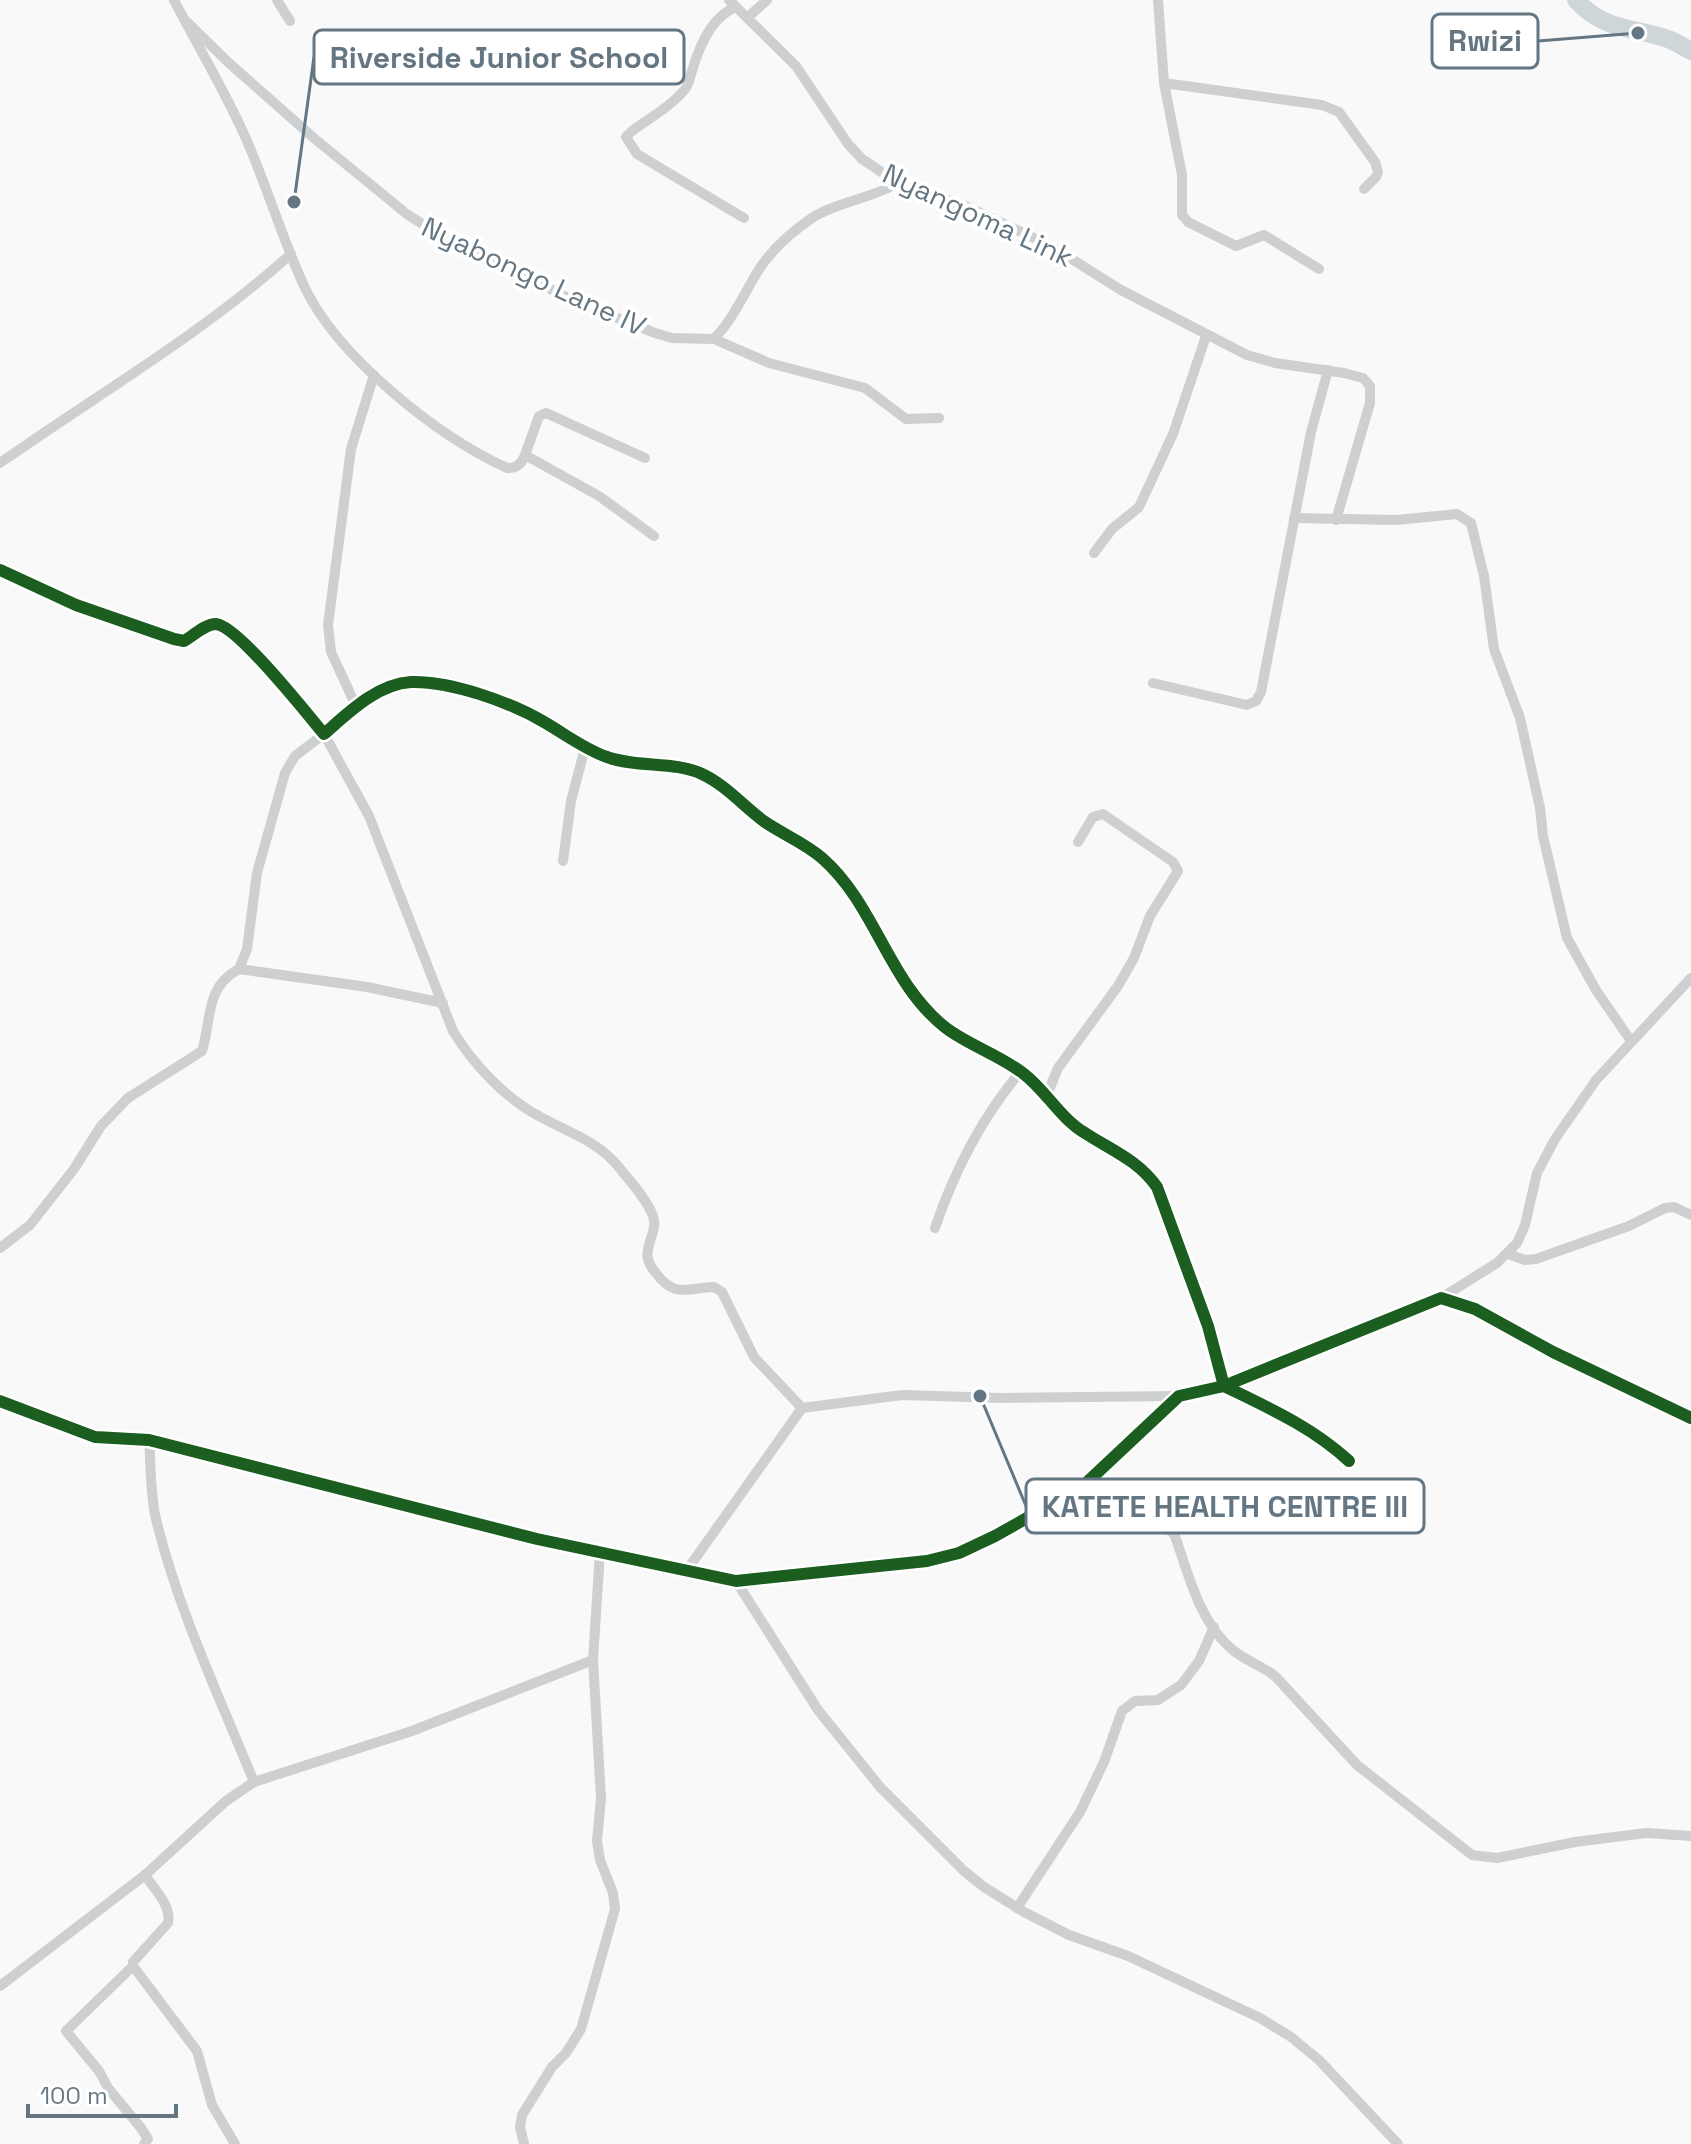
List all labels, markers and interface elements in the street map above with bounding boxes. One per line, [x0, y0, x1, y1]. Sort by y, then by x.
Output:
callout: Rwizi [1432, 14, 1538, 68]
text: Rwizi [1448, 21, 1522, 60]
callout: Riverside Junior School [314, 30, 684, 84]
text: Riverside Junior School [330, 38, 668, 77]
street label: Nyangoma Link [877, 155, 1079, 275]
street label: Nyabongo Lane IV [416, 208, 652, 344]
callout: KATETE HEALTH CENTRE III [1026, 1479, 1424, 1533]
text: KATETE HEALTH CENTRE III [1042, 1487, 1408, 1526]
scale bar [28, 2068, 176, 2118]
text: 100 m [40, 2080, 108, 2111]

